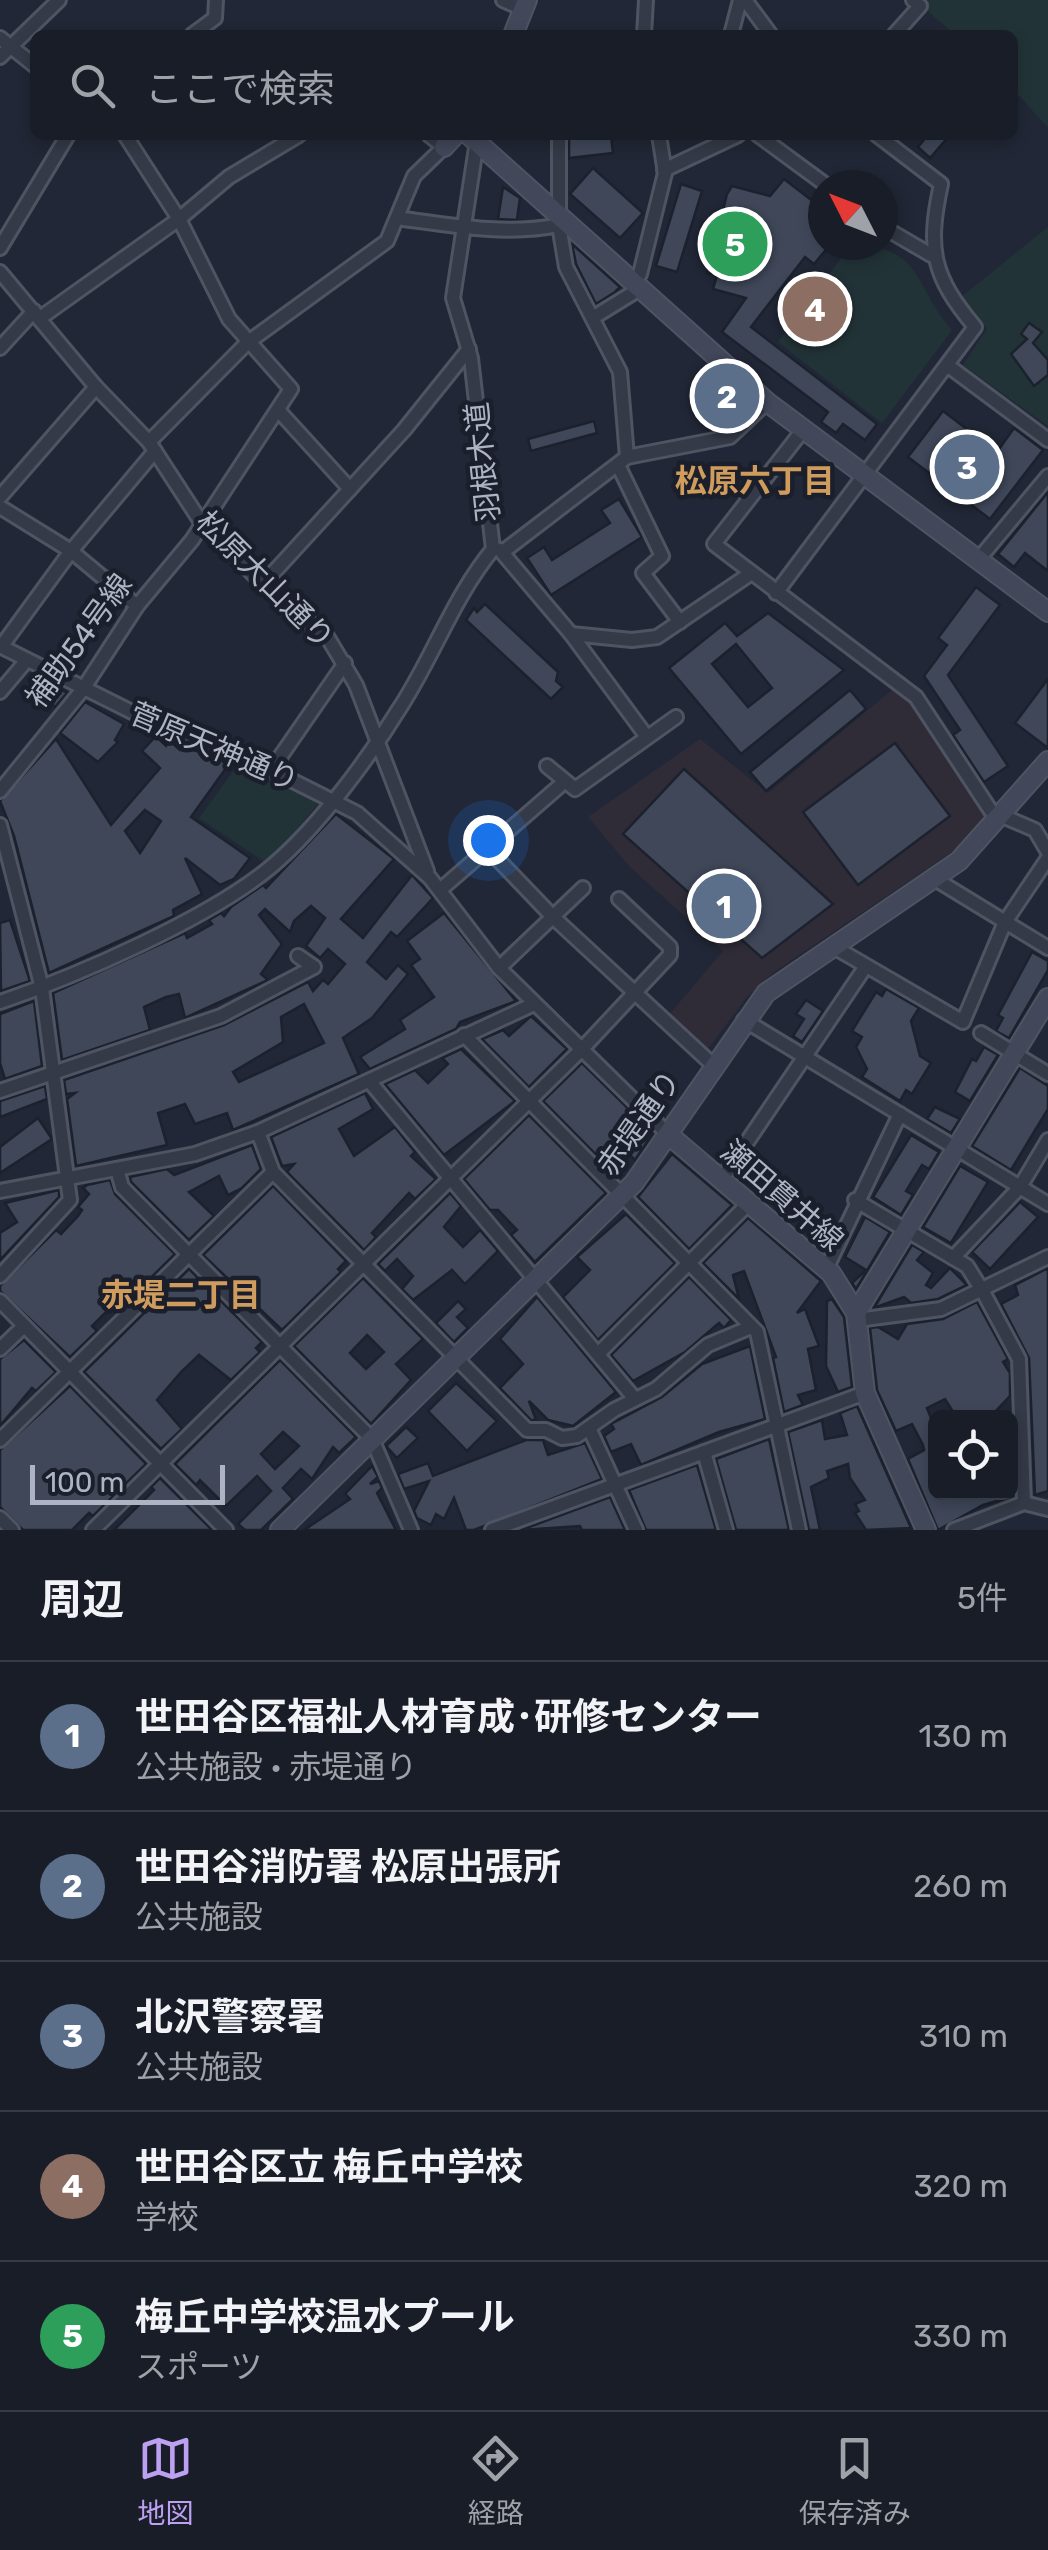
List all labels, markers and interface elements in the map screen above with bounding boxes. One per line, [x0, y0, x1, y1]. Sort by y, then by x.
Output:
search box [30, 30, 1018, 140]
icon: search [65, 58, 120, 113]
text: ここで検索 [145, 66, 335, 112]
north arrow [808, 170, 898, 260]
pin: 5 [702, 206, 768, 282]
pin: 4 [782, 272, 848, 346]
pin: 2 [694, 358, 760, 434]
street label: 羽根木道 [459, 400, 507, 524]
pin: 3 [934, 430, 1000, 504]
district label: 松原六丁目 [675, 462, 835, 500]
street label: 松原大山通り [189, 504, 341, 656]
street label: 補助54号線 [18, 567, 140, 715]
street label: 菅原天神通り [124, 695, 304, 799]
your location [463, 815, 514, 866]
pin: 1 [692, 868, 756, 944]
street label: 赤堤通り [590, 1064, 688, 1182]
street label: 瀬田貫井線 [714, 1133, 850, 1259]
district label: 赤堤二丁目 [101, 1276, 261, 1314]
map controls [928, 1410, 1018, 1500]
button: locate [928, 1410, 1018, 1500]
scale bar [30, 1460, 225, 1504]
text: 100 m [45, 1466, 124, 1499]
text: 周辺 [40, 1575, 124, 1625]
text: 5件 [957, 1579, 1008, 1617]
text: 世田谷区福祉人材育成･研修センター [135, 1694, 762, 1740]
text: 1 [65, 1717, 80, 1755]
text: 130 m [918, 1717, 1008, 1755]
text: 公共施設 · 赤堤通り [135, 1748, 417, 1786]
text: 世田谷消防署 松原出張所 [135, 1844, 561, 1890]
text: 2 [62, 1867, 83, 1905]
text: 260 m [913, 1867, 1008, 1905]
text: 公共施設 [135, 1898, 263, 1936]
text: 北沢警察署 [135, 1994, 325, 2040]
text: 3 [62, 2017, 83, 2055]
text: 310 m [919, 2017, 1008, 2055]
text: 公共施設 [135, 2048, 263, 2086]
text: 世田谷区立 梅丘中学校 [135, 2144, 523, 2190]
text: 4 [62, 2167, 83, 2205]
text: 320 m [913, 2167, 1008, 2205]
text: 学校 [135, 2198, 199, 2236]
text: 梅丘中学校温水プール [135, 2294, 515, 2340]
text: 5 [62, 2317, 83, 2355]
text: 330 m [913, 2317, 1008, 2355]
text: スポーツ [135, 2348, 262, 2386]
tab: 地図 [137, 2431, 193, 2531]
tab: 経路 [468, 2431, 524, 2531]
tab: 保存済み [799, 2431, 911, 2531]

